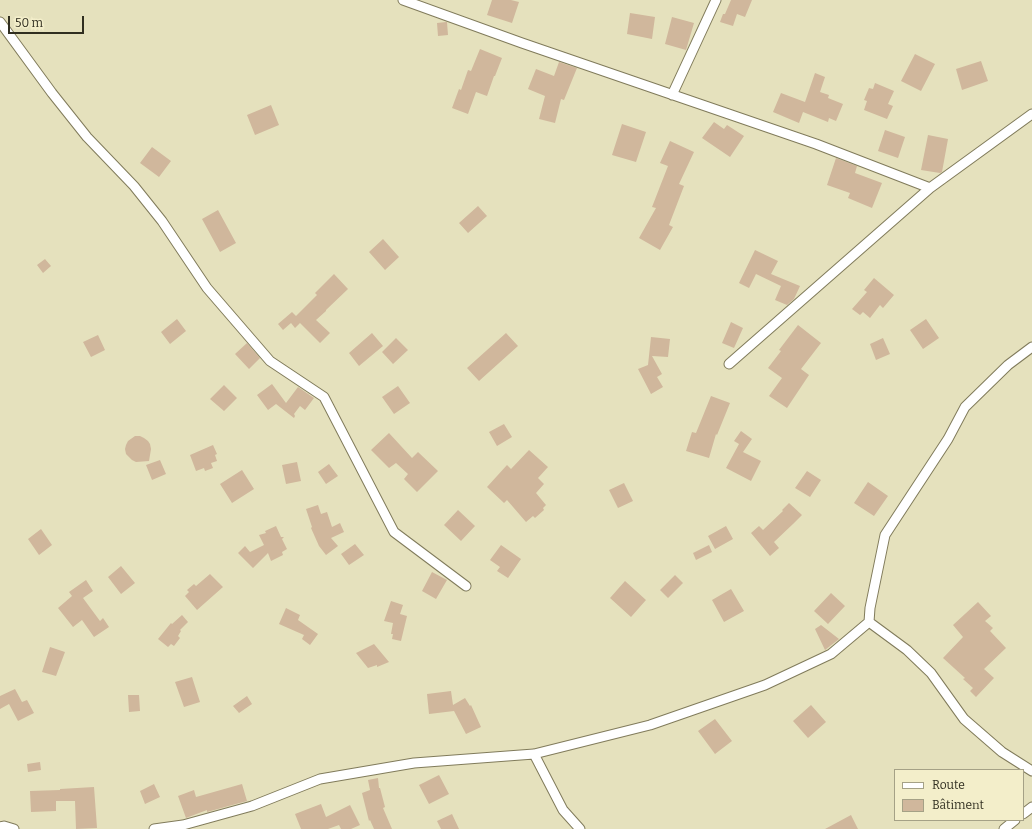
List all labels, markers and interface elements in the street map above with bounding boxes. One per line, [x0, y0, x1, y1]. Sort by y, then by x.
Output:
scale bar [10, 8, 86, 34]
text: 50 m [15, 16, 43, 30]
legend [894, 769, 1024, 821]
text: Route [932, 778, 965, 792]
text: Bâtiment [932, 798, 984, 812]

